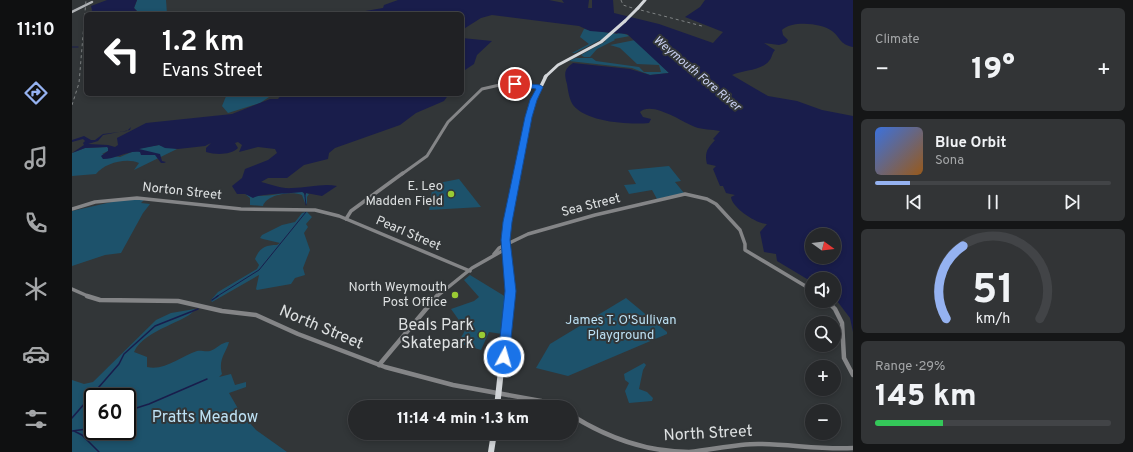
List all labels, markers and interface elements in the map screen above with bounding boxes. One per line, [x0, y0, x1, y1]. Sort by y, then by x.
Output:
text: 11:10 [17, 19, 55, 42]
text: 1.2 km [162, 25, 245, 61]
icon: left [96, 28, 148, 80]
text: Climate [875, 32, 920, 48]
water label: Weymouth Fore River [650, 33, 745, 116]
text: 19° [971, 52, 1015, 89]
text: − [875, 57, 889, 84]
text: + [1097, 57, 1111, 84]
text: Evans Street [162, 60, 263, 83]
pin [498, 67, 532, 101]
icon: arrive [504, 73, 526, 95]
icon: directions [22, 79, 50, 107]
text: Blue Orbit [935, 134, 1006, 153]
icon: music [22, 144, 50, 172]
text: Sona [935, 153, 964, 169]
place label: E. Leo Madden Field [365, 179, 443, 210]
street label: Norton Street [141, 180, 223, 204]
marker: E. Leo Madden Field [446, 189, 456, 199]
street label: Sea Street [560, 191, 622, 221]
icon: previous [903, 191, 925, 213]
icon: pause [982, 191, 1004, 213]
icon: next [1061, 191, 1083, 213]
icon: phone [22, 209, 50, 237]
street label: Pearl Street [373, 213, 443, 255]
north arrow [805, 228, 841, 264]
map controls [805, 228, 841, 440]
text: 51 [972, 265, 1014, 318]
button: sound [805, 272, 841, 308]
icon: climate [22, 275, 50, 303]
place label: North Weymouth Post Office [348, 280, 447, 311]
marker: North Weymouth Post Office [450, 290, 460, 300]
street label: North Street [276, 301, 366, 355]
text: km/h [976, 310, 1010, 328]
park label: James T. O'Sullivan Playground [565, 313, 677, 344]
place label: Beals Park Skatepark [398, 316, 474, 354]
button: search [805, 316, 841, 352]
marker: Beals Park Skatepark [477, 330, 487, 340]
position arrow [483, 336, 525, 378]
icon: car [22, 340, 50, 368]
text: Range · 29% [875, 359, 945, 375]
button: + [805, 360, 841, 396]
text: 145 km [875, 379, 977, 416]
speed limit sign: 60 [84, 388, 136, 440]
button: − [805, 404, 841, 440]
icon: filters [22, 405, 50, 433]
park label: Pratts Meadow [152, 408, 258, 428]
text: 11:14 · 4 min · 1.3 km [397, 410, 529, 429]
street label: North Street [663, 422, 753, 446]

